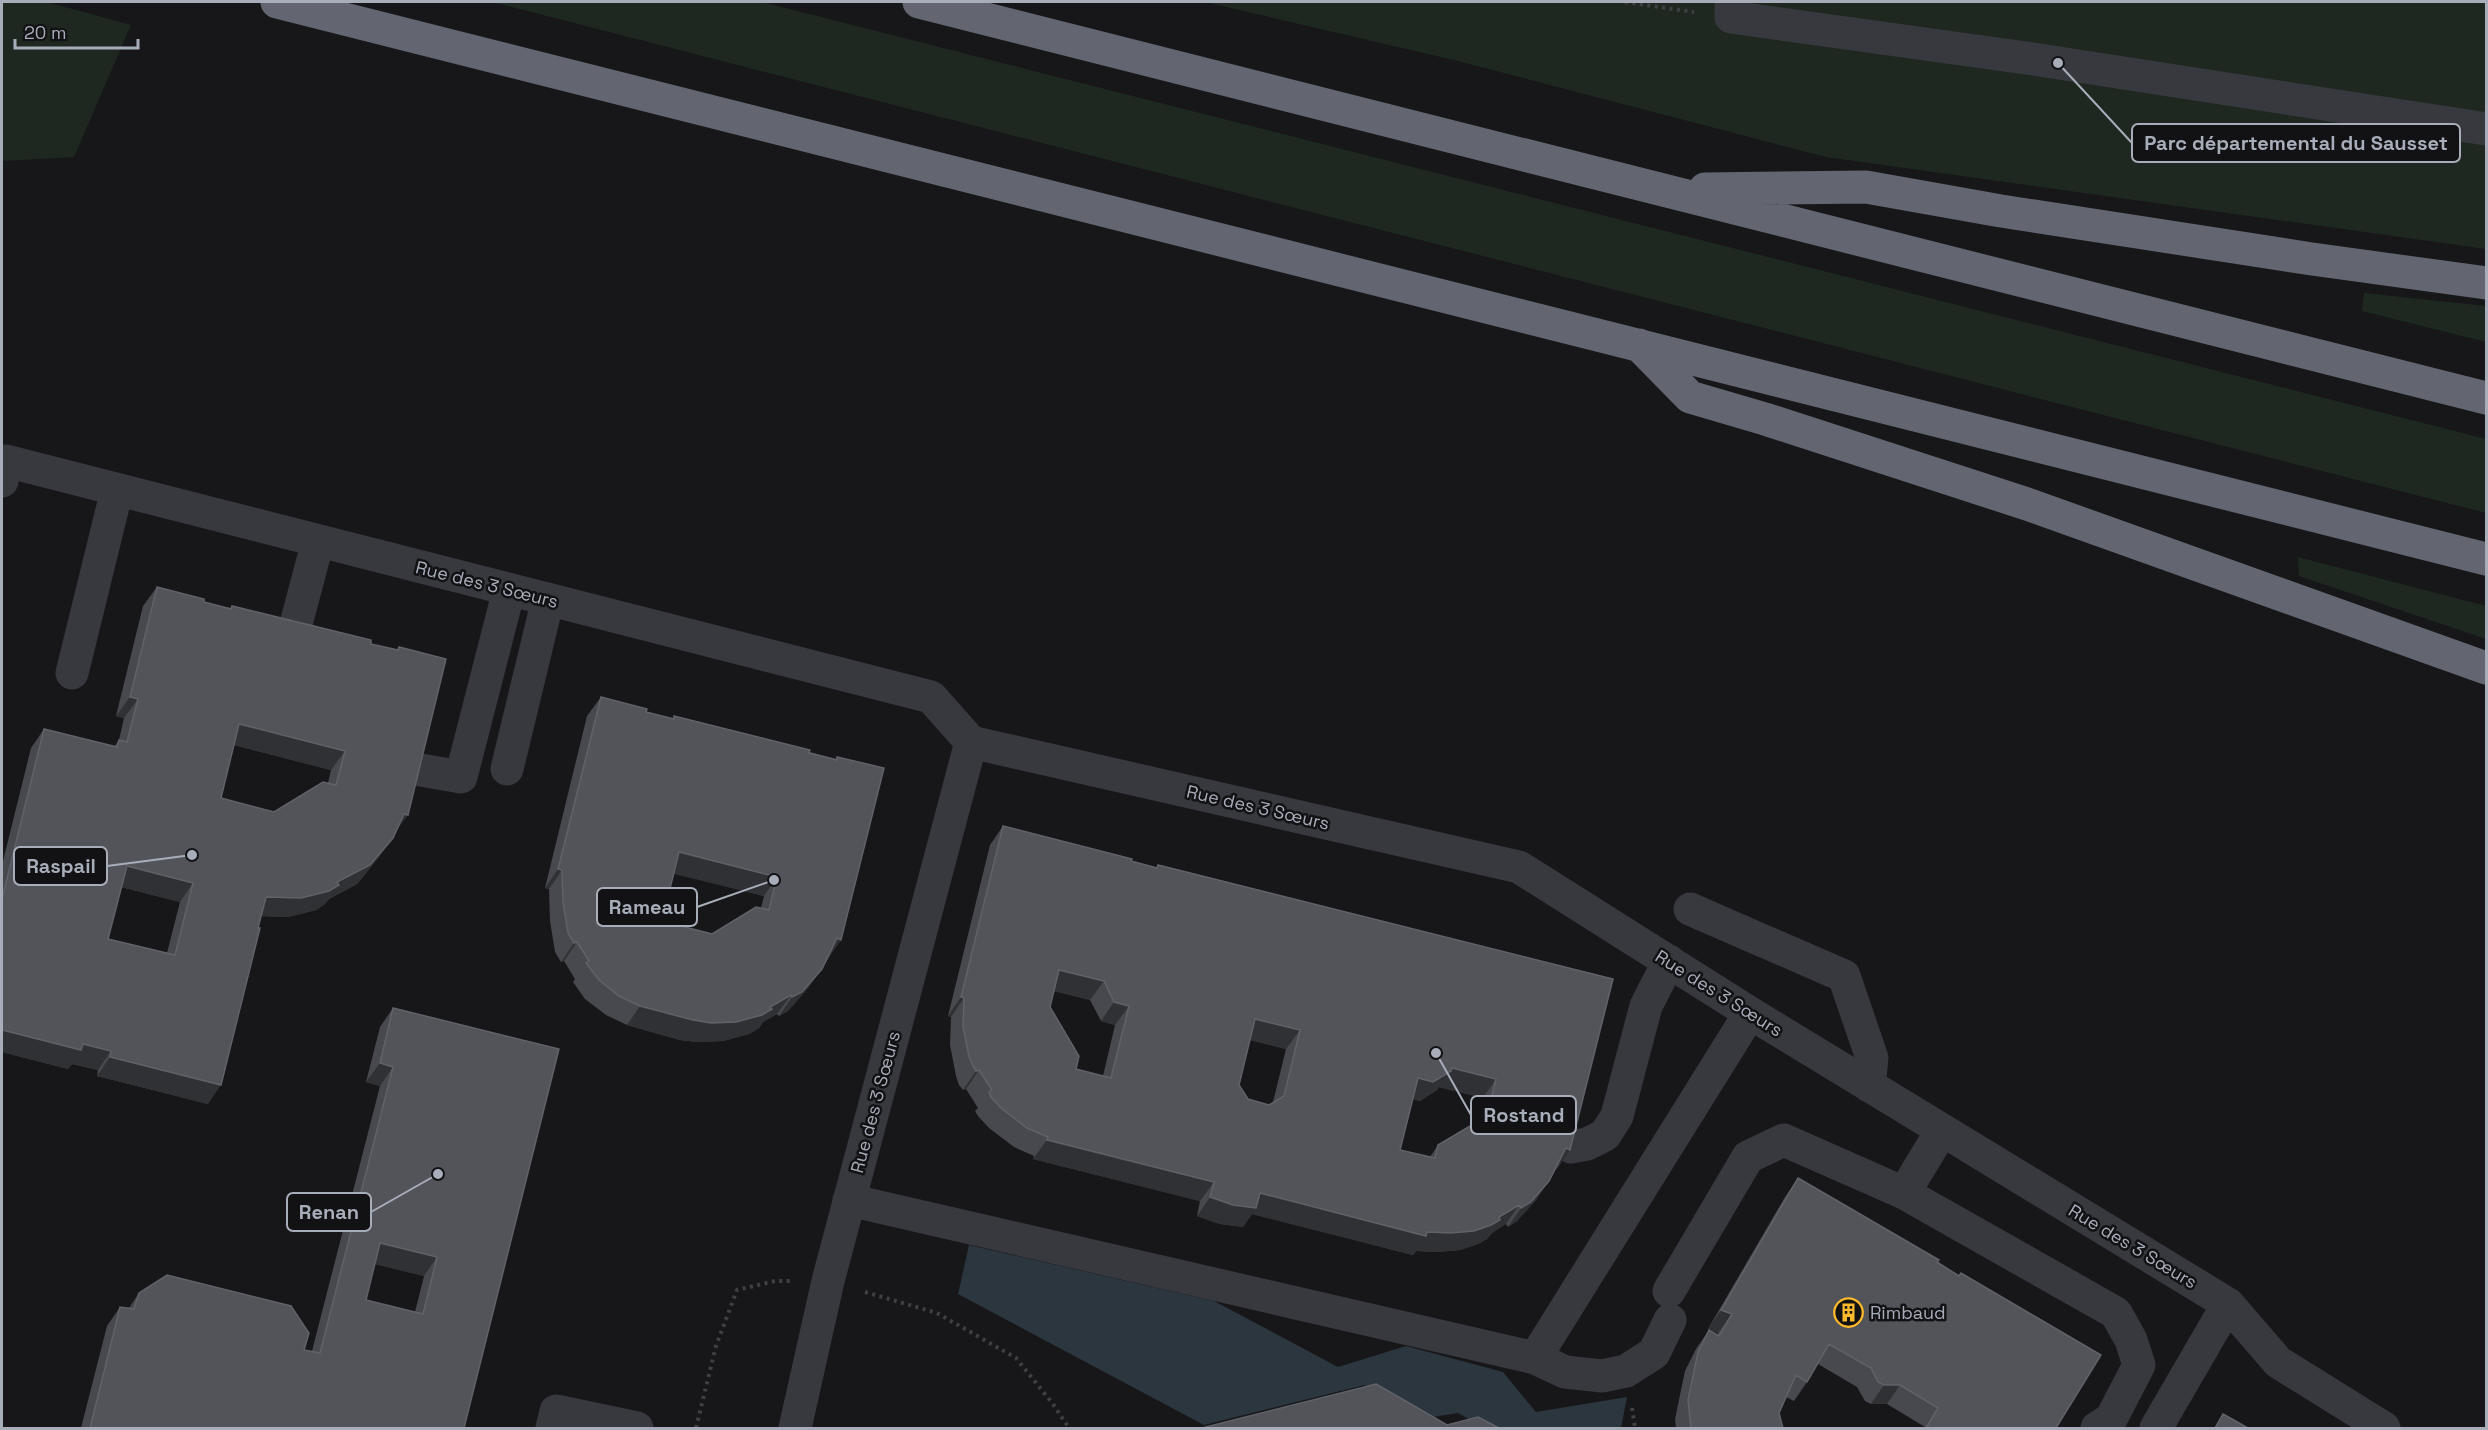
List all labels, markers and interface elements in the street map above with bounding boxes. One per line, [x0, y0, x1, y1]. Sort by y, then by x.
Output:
scale bar [15, 12, 138, 50]
text: 20 m [24, 21, 67, 44]
callout: Parc départemental du Sausset [2132, 124, 2460, 162]
text: Parc départemental du Sausset [2144, 130, 2448, 156]
street label: Rue des 3 Sœurs [413, 555, 561, 613]
street label: Rue des 3 Sœurs [1184, 779, 1332, 835]
callout: Raspail [14, 847, 107, 885]
text: Raspail [26, 853, 96, 879]
callout: Rameau [597, 888, 697, 926]
text: Rameau [609, 894, 685, 920]
street label: Rue des 3 Sœurs [1651, 945, 1787, 1041]
street label: Rue des 3 Sœurs [845, 1028, 905, 1176]
callout: Rostand [1471, 1096, 1576, 1134]
text: Rostand [1484, 1102, 1564, 1128]
callout: Renan [287, 1193, 371, 1231]
text: Renan [299, 1199, 359, 1225]
street label: Rue des 3 Sœurs [2064, 1199, 2202, 1293]
building icon: Rimbaud [1833, 1296, 1865, 1328]
place label: Rimbaud [1870, 1301, 1946, 1324]

